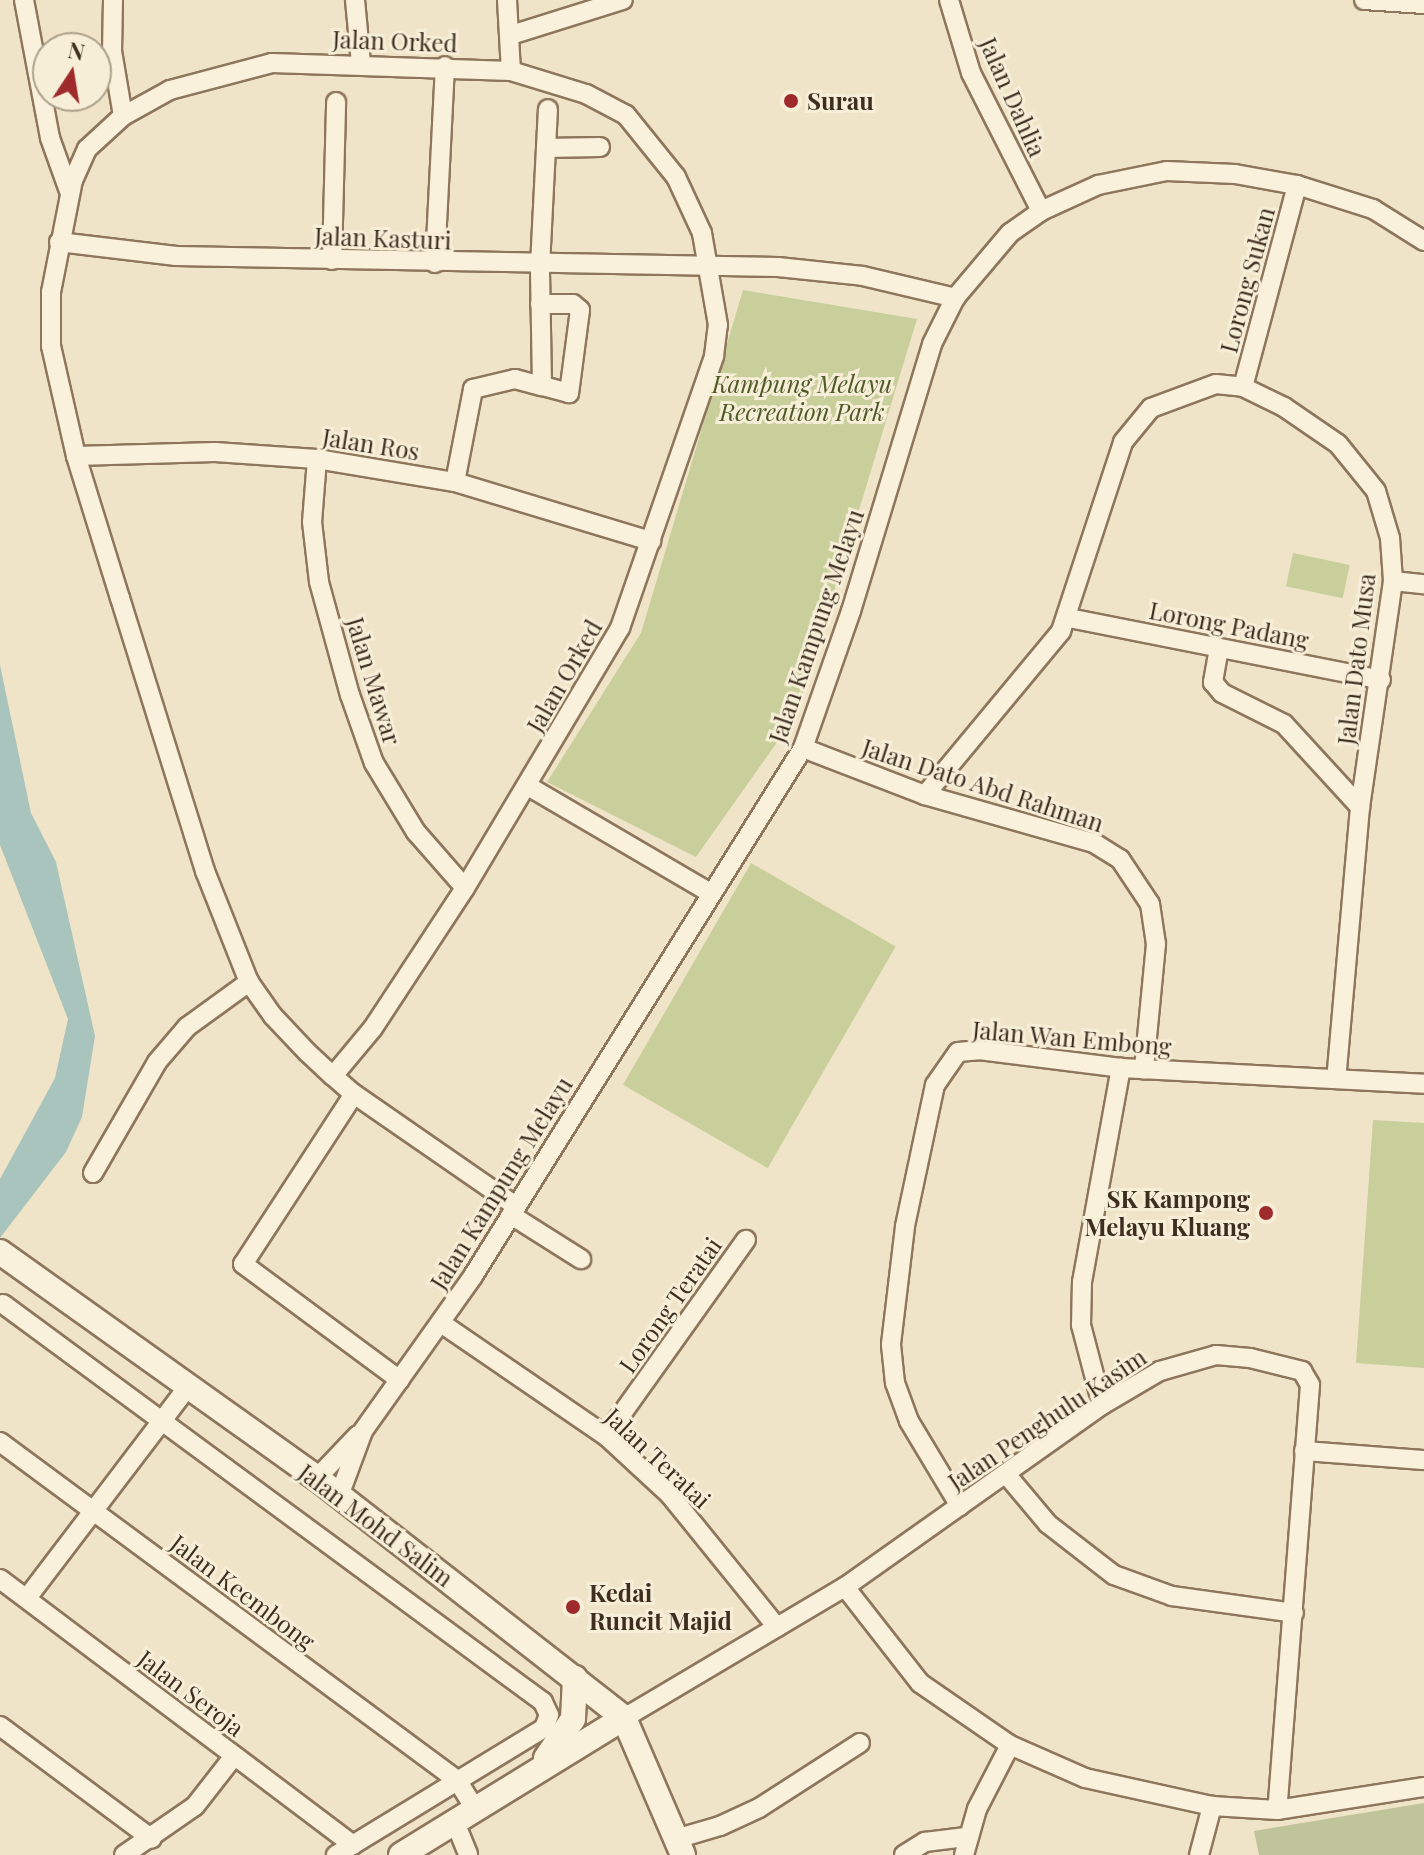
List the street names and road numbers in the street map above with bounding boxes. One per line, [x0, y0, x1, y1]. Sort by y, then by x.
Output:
street label: Jalan Orked [332, 24, 458, 58]
street label: Jalan Dahlia [974, 33, 1052, 161]
street label: Lorong Sukan [1214, 204, 1280, 356]
street label: Jalan Kasturi [314, 221, 452, 255]
street label: Jalan Ros [320, 422, 422, 466]
street label: Jalan Kampung Melayu [762, 505, 870, 747]
street label: Jalan Dato Musa [1331, 572, 1381, 746]
street label: Lorong Padang [1147, 595, 1311, 655]
street label: Jalan Mawar [341, 614, 407, 748]
street label: Jalan Orked [520, 615, 608, 737]
street label: Jalan Dato Abd Rahman [858, 732, 1108, 838]
street label: Jalan Wan Embong [971, 1015, 1173, 1061]
street label: Jalan Kampung Melayu [424, 1071, 578, 1295]
street label: Lorong Teratai [612, 1231, 728, 1379]
street label: Jalan Penghulu Kasim [943, 1342, 1151, 1496]
street label: Jalan Teratai [599, 1402, 717, 1514]
street label: Jalan Mohd Salim [293, 1458, 459, 1592]
street label: Jalan Keembong [165, 1528, 321, 1656]
street label: Jalan Seroja [132, 1644, 250, 1742]

